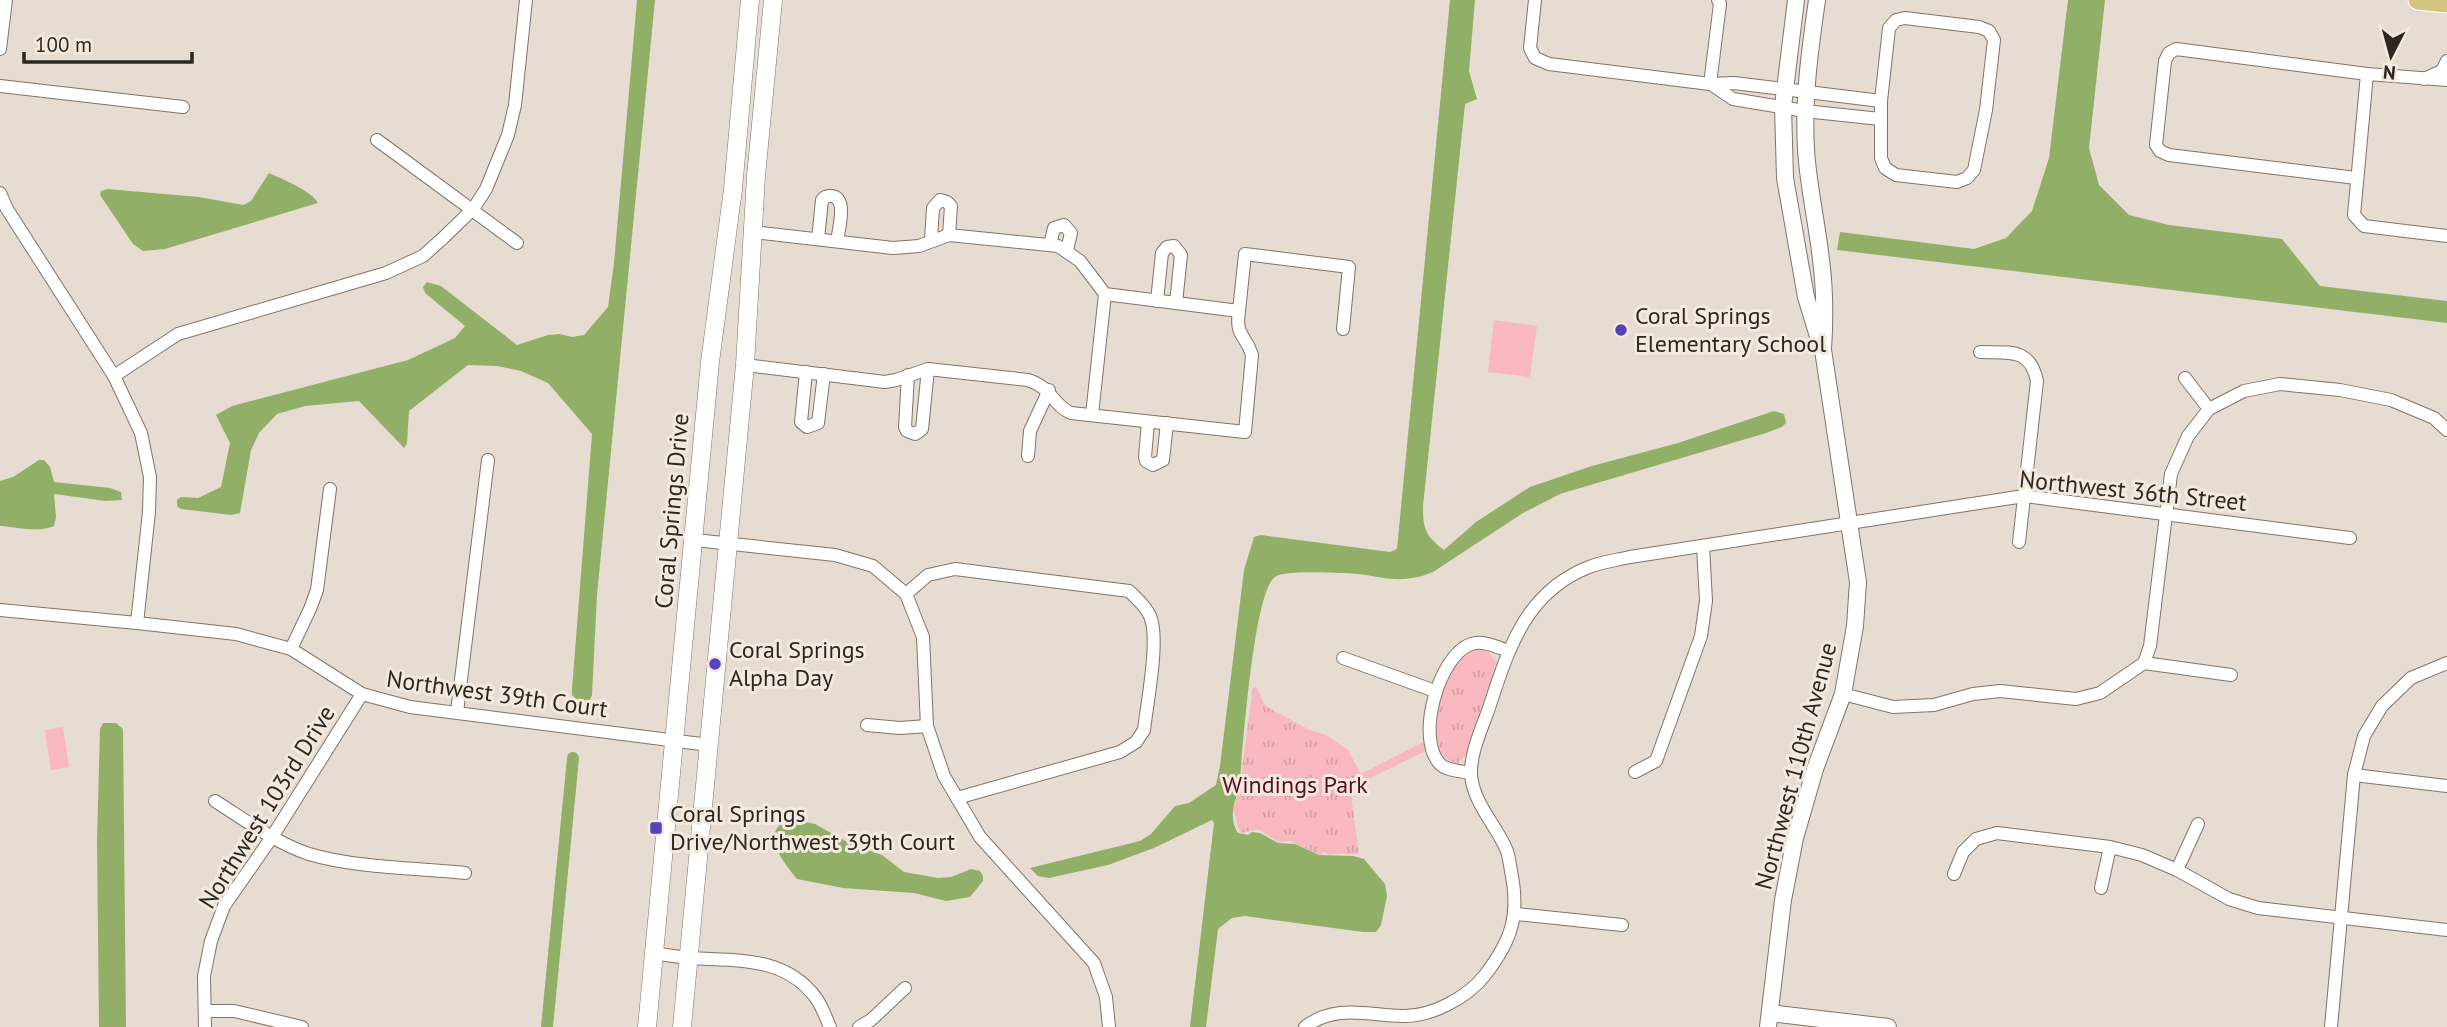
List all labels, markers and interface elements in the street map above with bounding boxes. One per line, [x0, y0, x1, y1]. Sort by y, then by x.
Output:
scale bar [24, 21, 192, 65]
north arrow [2356, 21, 2426, 91]
text: 100 m [35, 31, 92, 58]
text: N [2382, 60, 2397, 85]
place label: Coral Springs Elementary School [1635, 300, 1826, 359]
marker: Coral Springs Elementary School [1613, 322, 1629, 338]
street label: Coral Springs Drive [648, 412, 695, 610]
street label: Northwest 36th Street [2018, 463, 2248, 518]
place label: Coral Springs Alpha Day [729, 634, 865, 693]
street label: Northwest 110th Avenue [1748, 639, 1843, 893]
marker: Coral Springs Alpha Day [707, 656, 723, 672]
street label: Northwest 39th Court [385, 663, 610, 724]
street label: Northwest 103rd Drive [191, 699, 342, 914]
park label: Windings Park [1222, 769, 1368, 800]
place label: Coral Springs Drive/Northwest 39th Court [670, 798, 955, 857]
marker: Coral Springs Drive/Northwest 39th Court [648, 820, 664, 836]

